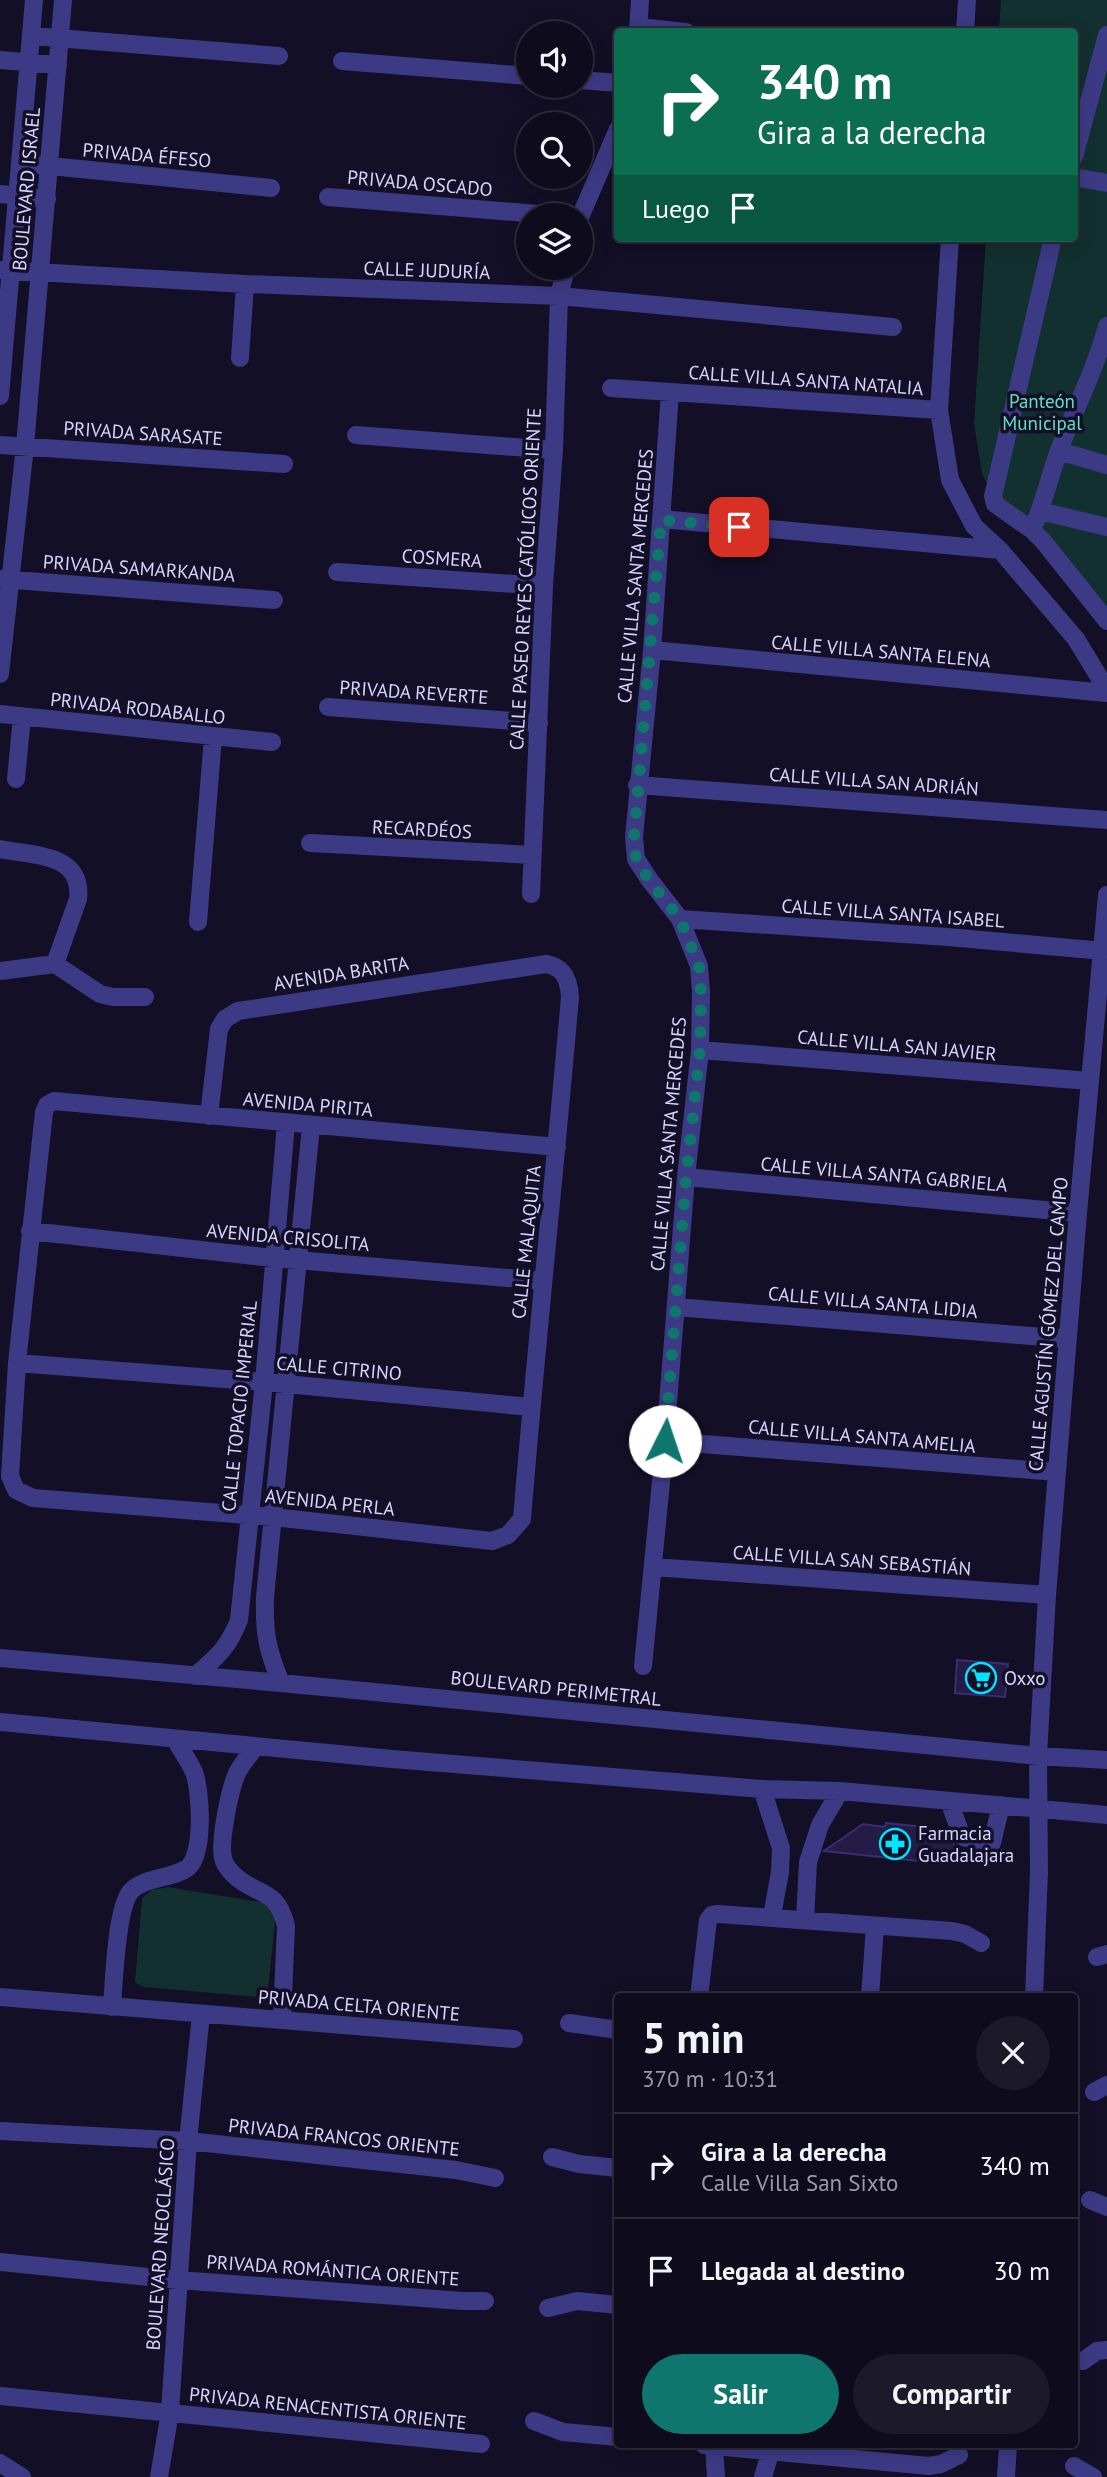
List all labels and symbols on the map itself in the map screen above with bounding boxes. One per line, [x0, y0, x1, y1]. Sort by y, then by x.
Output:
street label: BOULEVARD ISRAEL [7, 106, 45, 272]
street label: PRIVADA ÉFESO [82, 137, 212, 173]
street label: PRIVADA OSCADO [346, 165, 494, 201]
street label: CALLE JUDURÍA [363, 256, 491, 284]
street label: CALLE VILLA SANTA NATALIA [688, 360, 924, 400]
park label: Panteón Municipal [1002, 389, 1082, 435]
street label: CALLE PASEO REYES CATÓLICOS ORIENTE [504, 407, 546, 751]
street label: PRIVADA SARASATE [63, 415, 223, 451]
street label: CALLE VILLA SANTA MERCEDES [612, 448, 658, 704]
pin [709, 497, 769, 557]
street label: COSMERA [401, 543, 483, 573]
street label: PRIVADA SAMARKANDA [42, 549, 236, 587]
street label: CALLE VILLA SANTA ELENA [770, 629, 992, 673]
street label: PRIVADA REVERTE [339, 675, 489, 709]
street label: PRIVADA RODABALLO [49, 687, 227, 729]
street label: CALLE VILLA SAN ADRIÁN [768, 762, 980, 800]
street label: RECARDÉOS [371, 814, 473, 844]
street label: CALLE VILLA SANTA ISABEL [781, 893, 1006, 933]
street label: AVENIDA BARITA [272, 950, 410, 996]
street label: CALLE VILLA SANTA MERCEDES [645, 1016, 691, 1272]
street label: CALLE VILLA SAN JAVIER [796, 1024, 998, 1066]
street label: AVENIDA PIRITA [242, 1086, 374, 1122]
street label: CALLE VILLA SANTA GABRIELA [760, 1151, 1008, 1197]
street label: CALLE MALAQUITA [506, 1164, 546, 1320]
street label: CALLE AGUSTÍN GÓMEZ DEL CAMPO [1023, 1176, 1073, 1472]
street label: AVENIDA CRISOLITA [206, 1218, 370, 1256]
street label: CALLE VILLA SANTA LIDIA [767, 1281, 979, 1323]
street label: CALLE TOPACIO IMPERIAL [216, 1299, 262, 1513]
street label: CALLE CITRINO [275, 1351, 403, 1385]
position arrow [628, 1404, 702, 1478]
street label: CALLE VILLA SANTA AMELIA [747, 1414, 977, 1458]
street label: AVENIDA PERLA [264, 1483, 396, 1521]
street label: CALLE VILLA SAN SEBASTIÁN [732, 1540, 972, 1580]
supermarket icon: Oxxo [964, 1661, 998, 1695]
street label: BOULEVARD PERIMETRAL [450, 1665, 663, 1711]
place label: Oxxo [1004, 1666, 1045, 1690]
place label: Farmacia Guadalajara [918, 1821, 1014, 1867]
pharmacy icon: Farmacia Guadalajara [878, 1827, 912, 1861]
street label: PRIVADA CELTA ORIENTE [257, 1984, 461, 2026]
street label: PRIVADA FRANCOS ORIENTE [227, 2113, 461, 2161]
street label: BOULEVARD NEOCLÁSICO [141, 2137, 179, 2351]
street label: PRIVADA ROMÁNTICA ORIENTE [206, 2249, 460, 2291]
street label: PRIVADA RENACENTISTA ORIENTE [188, 2381, 468, 2435]

